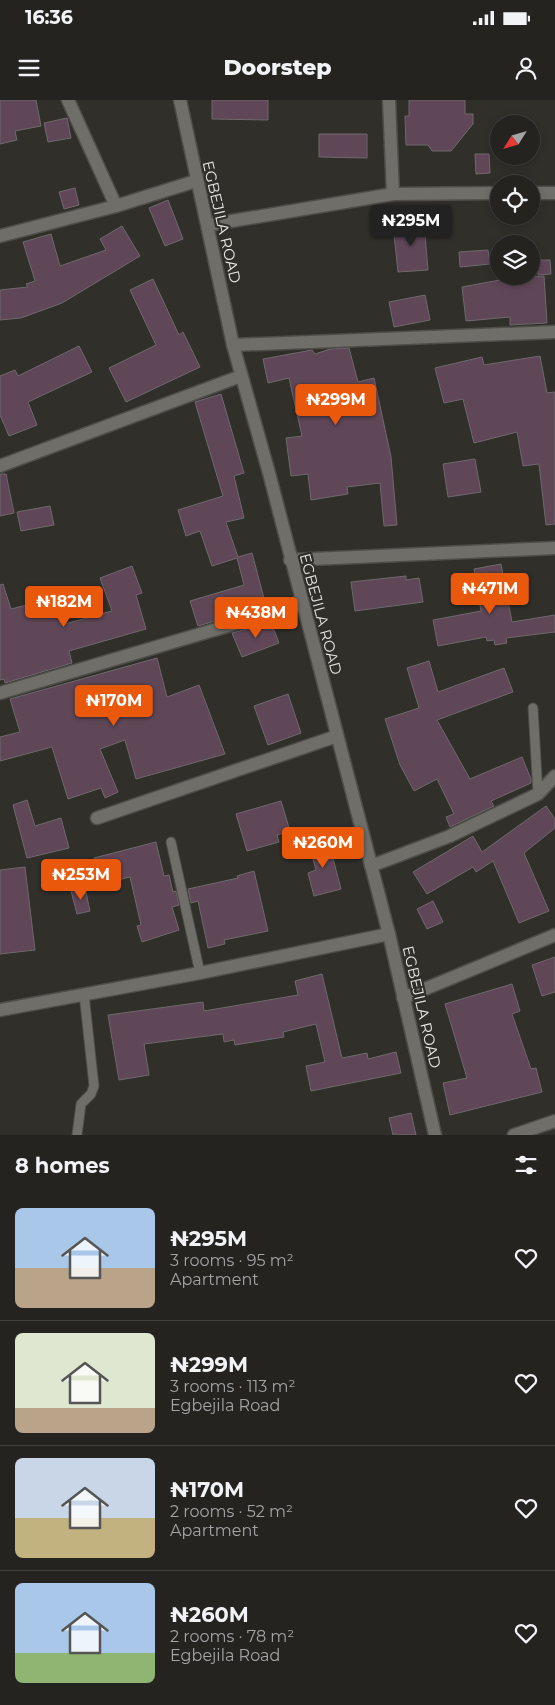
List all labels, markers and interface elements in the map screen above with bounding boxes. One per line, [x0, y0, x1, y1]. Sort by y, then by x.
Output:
text: 16:36 [25, 6, 73, 29]
icon: menu [15, 54, 43, 82]
text: Doorstep [223, 54, 332, 81]
icon: person [512, 54, 540, 82]
north arrow [490, 115, 540, 165]
map controls [490, 115, 540, 285]
street label: EGBEJILA ROAD [199, 159, 245, 285]
button: locate [490, 175, 540, 225]
pin: ₦295M [376, 204, 446, 247]
text: ₦295M [382, 211, 440, 230]
button: layers [490, 235, 540, 285]
pin: ₦299M [301, 384, 371, 426]
text: ₦299M [306, 390, 366, 409]
street label: EGBEJILA ROAD [296, 551, 346, 677]
pin: ₦471M [455, 572, 525, 615]
text: ₦471M [462, 579, 518, 598]
pin: ₦182M [29, 586, 99, 628]
text: ₦182M [36, 592, 92, 611]
pin: ₦438M [221, 596, 291, 639]
text: ₦438M [226, 603, 286, 622]
pin: ₦170M [79, 684, 149, 727]
text: ₦170M [86, 691, 142, 710]
pin: ₦260M [288, 826, 358, 869]
text: ₦260M [293, 833, 353, 852]
pin: ₦253M [46, 858, 116, 901]
text: ₦253M [52, 865, 110, 884]
street label: EGBEJILA ROAD [399, 944, 445, 1070]
icon: filters [512, 1151, 540, 1179]
text: 8 homes [15, 1153, 110, 1178]
text: ₦295M [170, 1226, 247, 1251]
icon: home [55, 1228, 115, 1288]
icon: heart [512, 1244, 540, 1272]
text: 3 rooms · 95 m² [170, 1251, 294, 1270]
text: Apartment [170, 1270, 259, 1289]
text: ₦299M [170, 1352, 248, 1377]
icon: home [55, 1353, 115, 1413]
icon: heart [512, 1369, 540, 1397]
text: 3 rooms · 113 m² [170, 1377, 295, 1396]
text: Egbejila Road [170, 1396, 280, 1415]
text: ₦170M [170, 1477, 244, 1502]
icon: home [55, 1478, 115, 1538]
icon: heart [512, 1494, 540, 1522]
text: 2 rooms · 52 m² [170, 1502, 293, 1521]
text: Apartment [170, 1521, 259, 1540]
text: ₦260M [170, 1602, 249, 1627]
icon: home [55, 1603, 115, 1663]
icon: heart [512, 1619, 540, 1647]
text: 2 rooms · 78 m² [170, 1627, 294, 1646]
text: Egbejila Road [170, 1646, 280, 1665]

